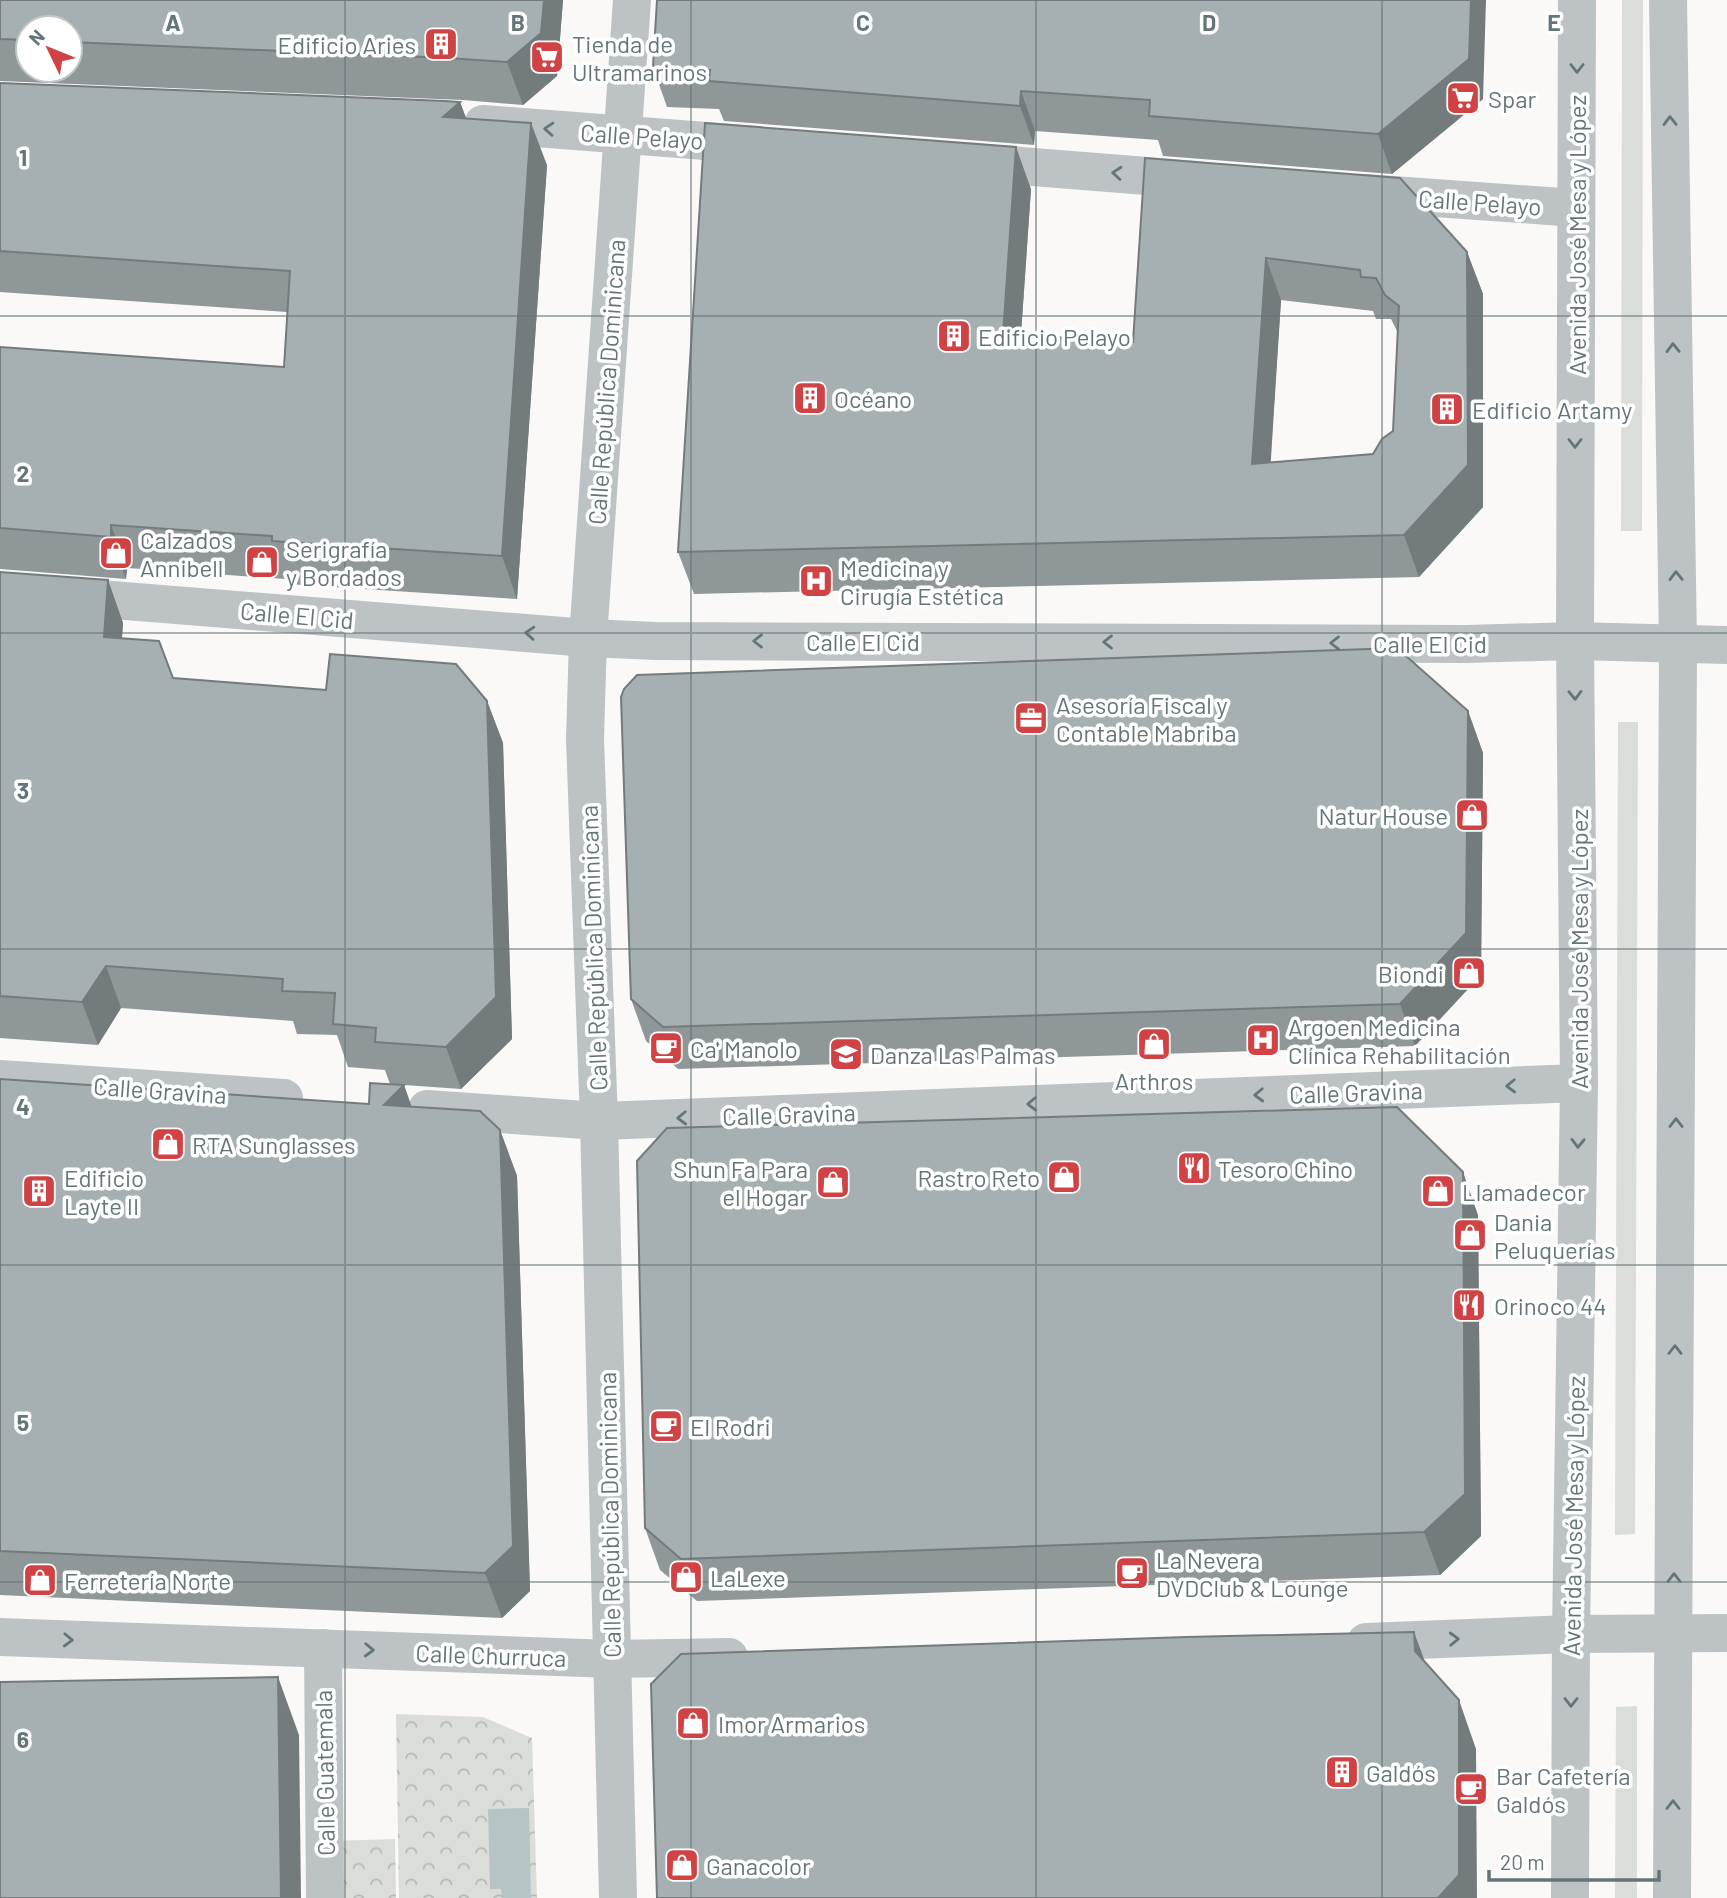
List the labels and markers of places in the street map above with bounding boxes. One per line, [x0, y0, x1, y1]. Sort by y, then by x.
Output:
building icon: Edificio Aries [422, 25, 460, 63]
place label: Tienda de Ultramarinos [572, 29, 707, 86]
place label: Edificio Aries [278, 30, 416, 59]
supermarket icon: Tienda de Ultramarinos [528, 38, 566, 76]
supermarket icon: Spar [1444, 79, 1482, 117]
place label: Spar [1488, 84, 1537, 113]
building icon: Edificio Pelayo [935, 317, 973, 355]
place label: Edificio Pelayo [978, 322, 1131, 351]
building icon: Océano [791, 379, 829, 417]
place label: Océano [834, 384, 912, 413]
building icon: Edificio Artamy [1428, 390, 1466, 428]
place label: Edificio Artamy [1472, 395, 1632, 424]
place label: Calzados Annibell [140, 525, 233, 582]
shop icon: Calzados Annibell [97, 534, 135, 572]
place label: Serigrafía y Bordados [286, 534, 402, 591]
shop icon: Serigrafía y Bordados [243, 543, 281, 581]
place label: Medicina y Cirugía Estética [840, 553, 1004, 610]
hospital icon: Medicina y Cirugía Estética [797, 562, 835, 600]
place label: Asesoría Fiscal y Contable Mabriba [1056, 690, 1237, 747]
office icon: Asesoría Fiscal y Contable Mabriba [1012, 699, 1050, 737]
shop icon: Natur House [1453, 796, 1491, 834]
place label: Natur House [1318, 801, 1448, 830]
shop icon: Biondi [1450, 954, 1488, 992]
place label: Biondi [1378, 959, 1444, 988]
place label: Argoen Medicina Clínica Rehabilitación [1288, 1012, 1511, 1069]
hospital icon: Argoen Medicina Clínica Rehabilitación [1244, 1021, 1282, 1059]
shop icon: Arthros [1135, 1025, 1173, 1063]
cafe icon: Ca' Manolo [647, 1029, 685, 1067]
place label: Ca' Manolo [690, 1034, 798, 1063]
school or university icon: Danza Las Palmas [827, 1035, 865, 1073]
place label: Danza Las Palmas [870, 1040, 1055, 1069]
place label: Arthros [1115, 1066, 1193, 1095]
shop icon: RTA Sunglasses [149, 1125, 187, 1163]
place label: RTA Sunglasses [192, 1130, 356, 1159]
restaurant icon: Tesoro Chino [1175, 1149, 1213, 1187]
place label: Shun Fa Para el Hogar [673, 1154, 808, 1211]
place label: Tesoro Chino [1218, 1154, 1353, 1183]
shop icon: Rastro Reto [1045, 1158, 1083, 1196]
place label: Edificio Layte II [64, 1163, 144, 1220]
shop icon: Shun Fa Para el Hogar [814, 1163, 852, 1201]
place label: Rastro Reto [918, 1163, 1040, 1192]
building icon: Edificio Layte II [20, 1172, 58, 1210]
shop icon: Llamadecor [1419, 1172, 1457, 1210]
place label: Llamadecor [1462, 1177, 1586, 1206]
place label: Dania Peluquerías [1494, 1207, 1616, 1264]
shop icon: Dania Peluquerías [1451, 1216, 1489, 1254]
restaurant icon: Orinoco 44 [1450, 1286, 1488, 1324]
place label: Orinoco 44 [1494, 1291, 1606, 1320]
cafe icon: El Rodri [647, 1407, 685, 1445]
place label: El Rodri [690, 1412, 771, 1441]
place label: La Nevera DVDClub & Lounge [1156, 1545, 1349, 1602]
cafe icon: La Nevera DVDClub & Lounge [1113, 1554, 1151, 1592]
shop icon: LaLexe [667, 1558, 705, 1596]
shop icon: Ferretería Norte [21, 1561, 59, 1599]
place label: LaLexe [710, 1563, 786, 1592]
place label: Ferretería Norte [64, 1566, 231, 1595]
shop icon: Imor Armarios [674, 1704, 712, 1742]
place label: Imor Armarios [718, 1709, 865, 1738]
building icon: Galdós [1323, 1753, 1361, 1791]
place label: Galdós [1366, 1758, 1436, 1787]
place label: Bar Cafetería Galdós [1496, 1761, 1631, 1818]
cafe icon: Bar Cafetería Galdós [1452, 1770, 1490, 1808]
shop icon: Ganacolor [663, 1846, 701, 1884]
place label: Ganacolor [706, 1851, 811, 1880]

